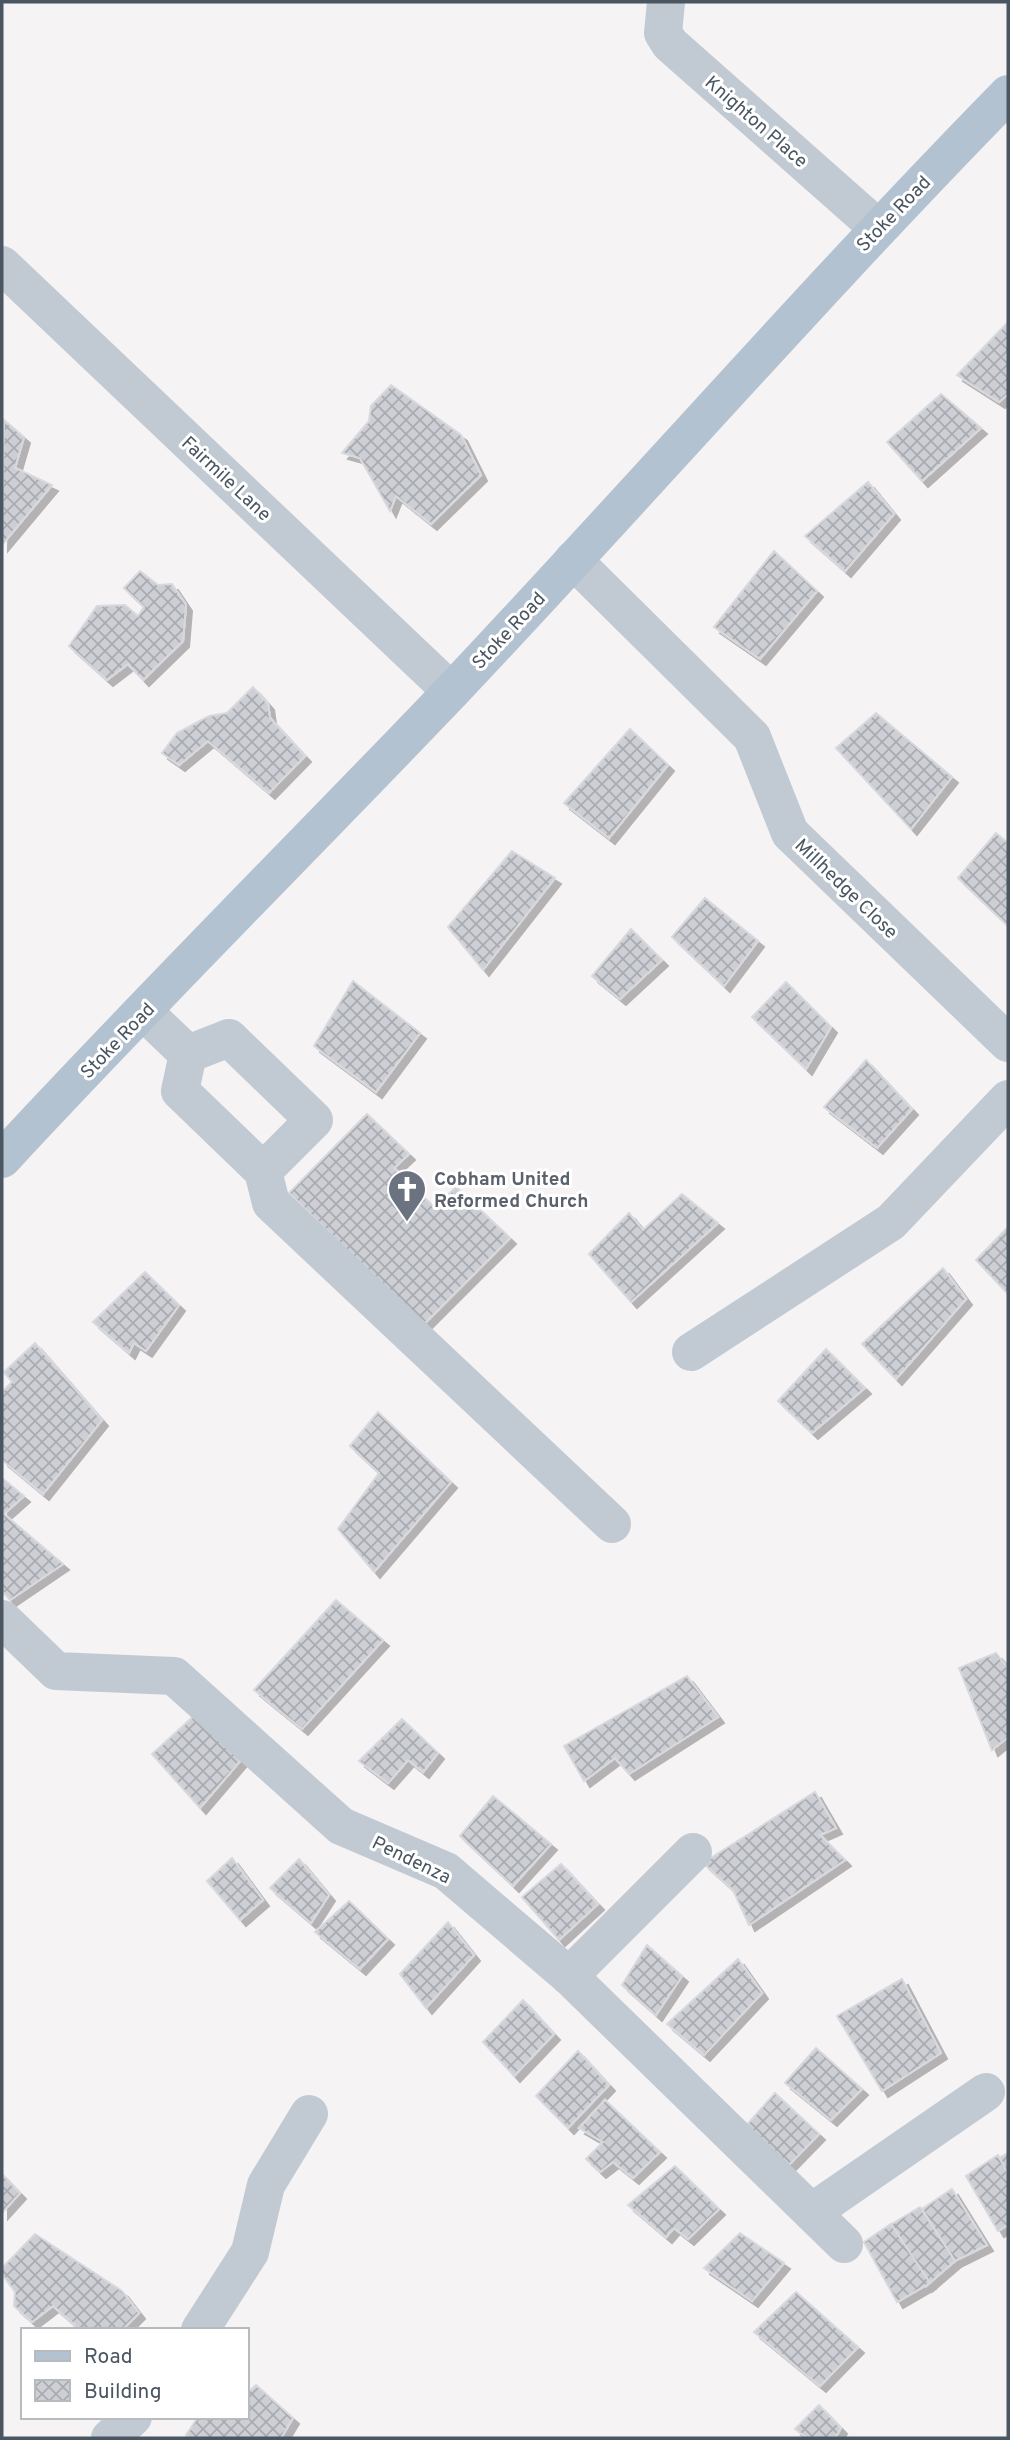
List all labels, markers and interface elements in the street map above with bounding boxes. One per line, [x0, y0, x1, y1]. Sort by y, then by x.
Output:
street label: Knighton Place [699, 71, 812, 174]
street label: Stoke Road [852, 171, 937, 258]
street label: Fairmile Lane [176, 432, 275, 527]
street label: Stoke Road [468, 588, 551, 675]
street label: Millhedge Close [789, 834, 902, 945]
street label: Stoke Road [76, 998, 161, 1085]
church icon: Cobham United Reformed Church [386, 1168, 428, 1223]
place label: Cobham United Reformed Church [434, 1168, 589, 1214]
street label: Pendenza [368, 1831, 454, 1890]
legend [21, 2328, 248, 2419]
text: Road [84, 2344, 133, 2371]
text: Building [84, 2379, 162, 2406]

